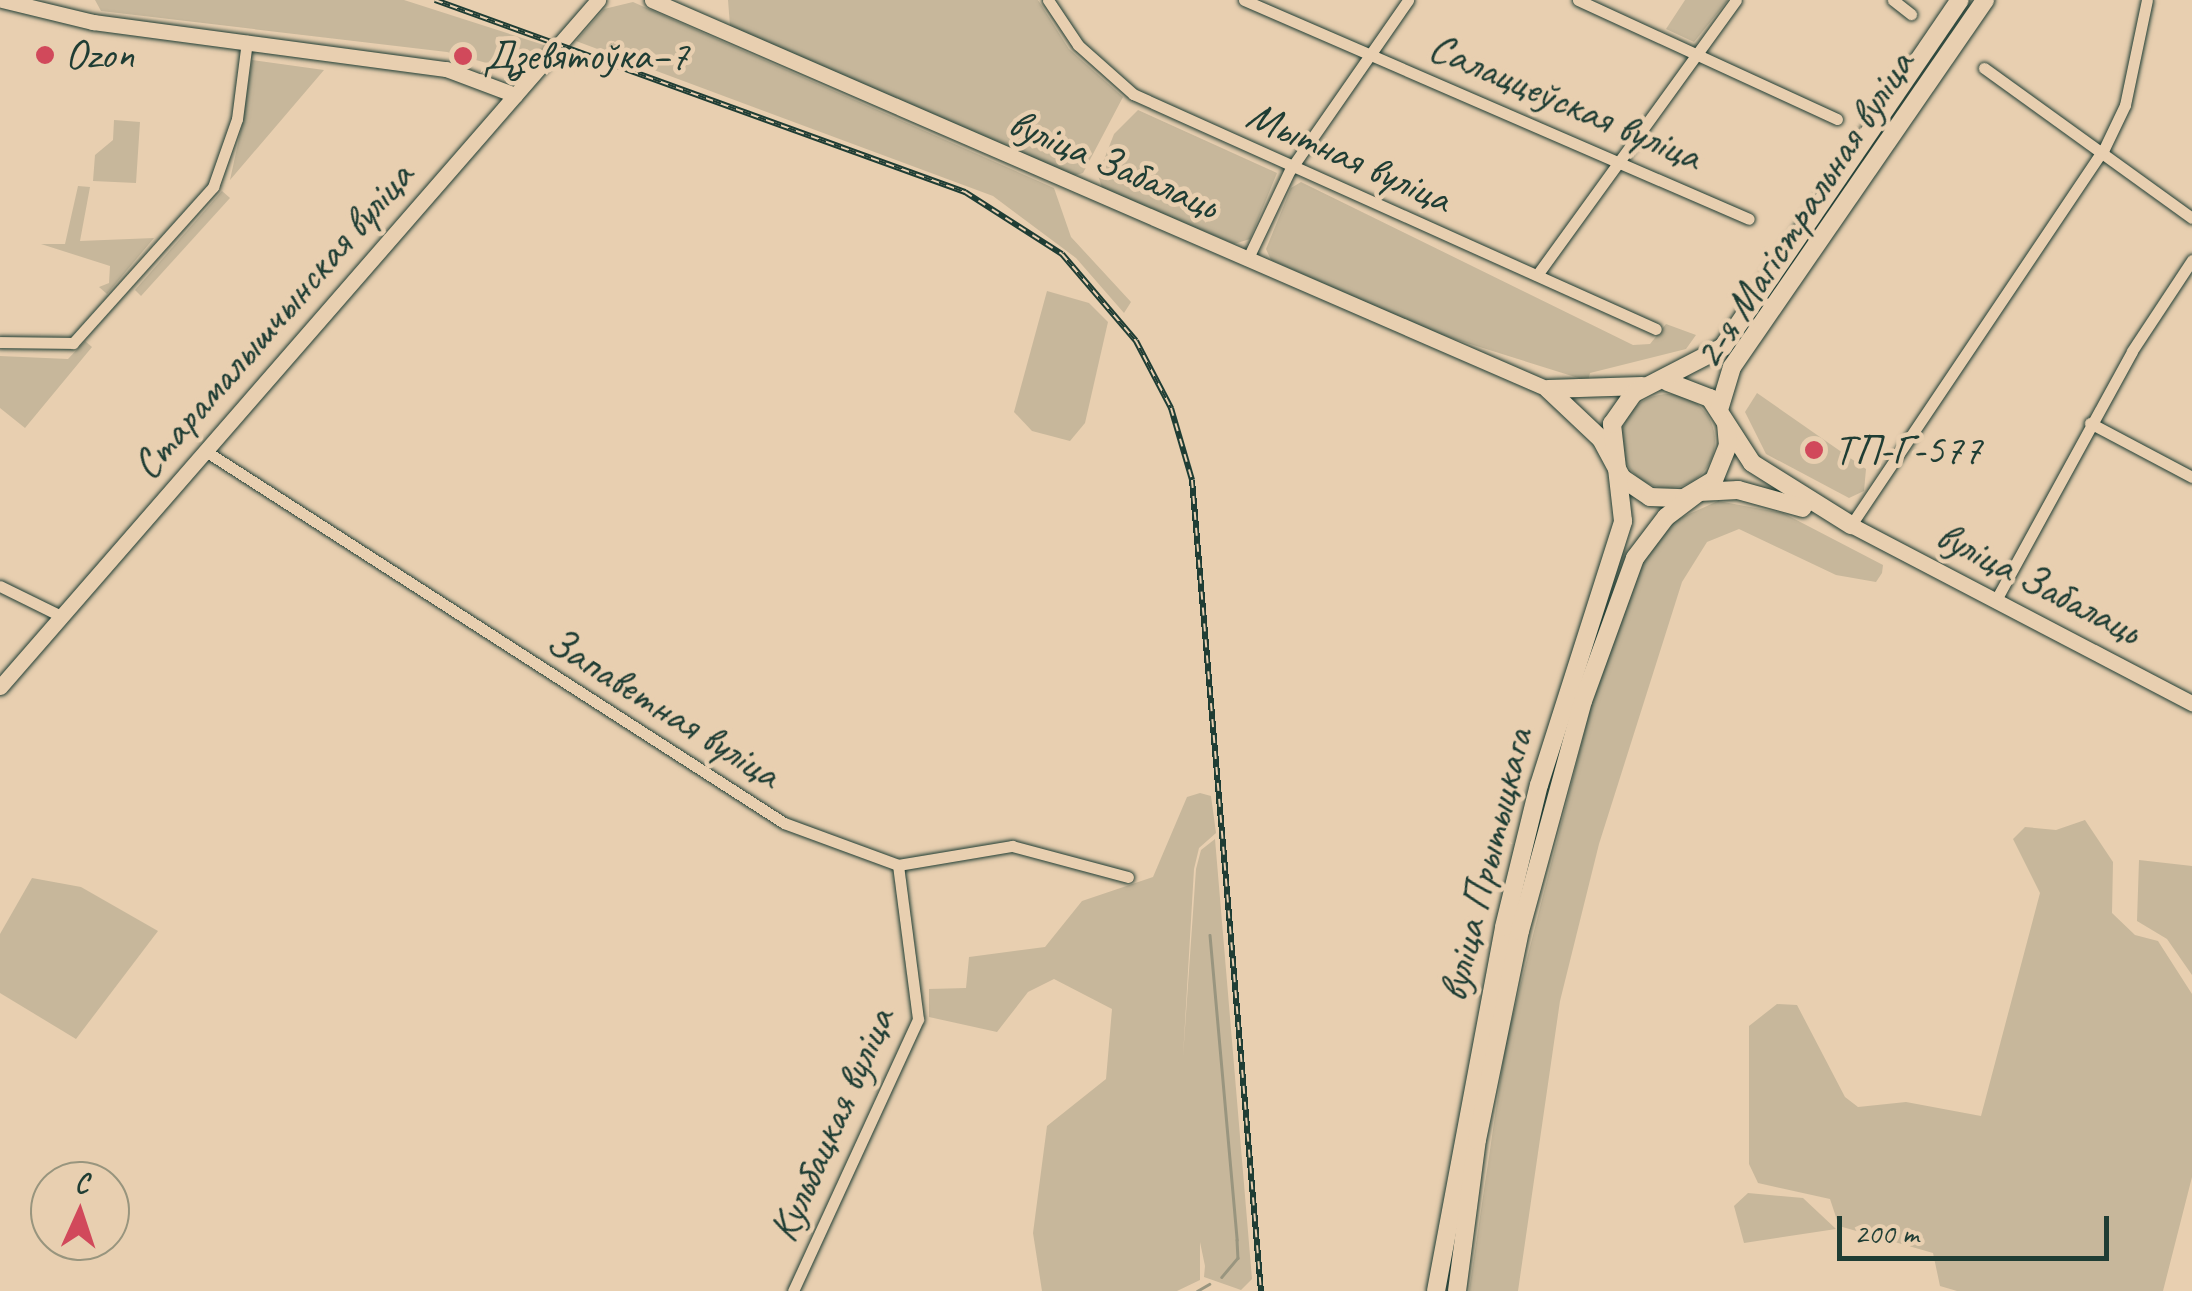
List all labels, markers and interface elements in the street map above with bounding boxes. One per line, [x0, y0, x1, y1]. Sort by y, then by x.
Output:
street label: Салаццеўская вуліца [1423, 23, 1707, 181]
place label: Ozon [65, 30, 134, 80]
place label: Дзевятоўка–7 [483, 31, 689, 81]
street label: 2-я Магістральная вуліца [1682, 41, 1926, 379]
marker: Ozon [34, 44, 56, 66]
marker: Дзевятоўка–7 [452, 45, 474, 67]
street label: Мытная вуліца [1241, 90, 1457, 224]
street label: вуліца Забалаць [1000, 97, 1226, 231]
street label: Старамалышчынская вуліца [122, 152, 424, 490]
place label: ТП-Г-577 [1834, 425, 1982, 475]
marker: ТП-Г-577 [1803, 439, 1825, 461]
street label: вуліца Забалаць [1927, 510, 2149, 656]
street label: Запаветная вуліца [537, 616, 789, 800]
street label: вуліца Прытыцкага [1428, 724, 1544, 1006]
street label: Кульбацкая вуліца [759, 1002, 905, 1248]
north arrow [30, 1161, 130, 1261]
text: С [74, 1165, 89, 1200]
scale bar [1842, 1196, 2114, 1258]
text: 200 m [1854, 1214, 1919, 1252]

